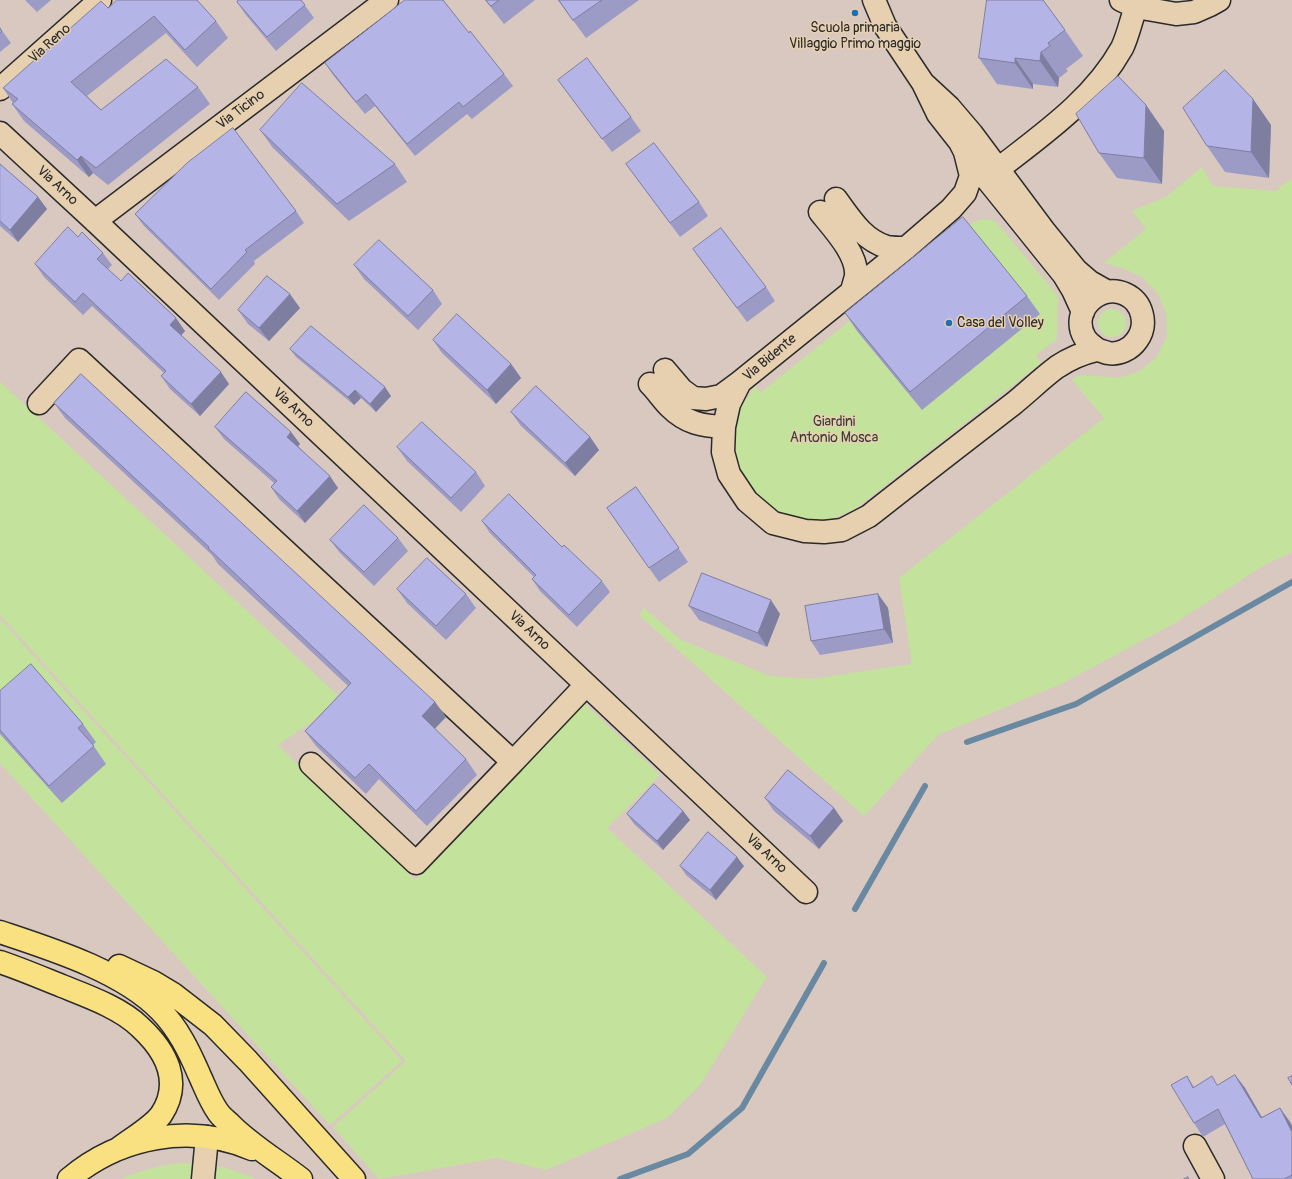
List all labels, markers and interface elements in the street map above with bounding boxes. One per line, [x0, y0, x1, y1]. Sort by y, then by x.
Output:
marker: Scuola primaria Villaggio Primo maggio [850, 8, 860, 18]
place label: Scuola primaria Villaggio Primo maggio [789, 20, 921, 52]
street label: Via Reno [25, 21, 75, 67]
street label: Via Ticino [214, 86, 268, 134]
street label: Via Arno [33, 163, 81, 209]
place label: Casa del Volley [957, 315, 1044, 331]
marker: Casa del Volley [944, 318, 954, 328]
street label: Via Bidente [740, 331, 800, 385]
street label: Via Arno [269, 385, 317, 431]
park label: Giardini Antonio Mosca [790, 414, 878, 446]
street label: Via Arno [505, 608, 553, 654]
street label: Via Arno [742, 831, 790, 877]

